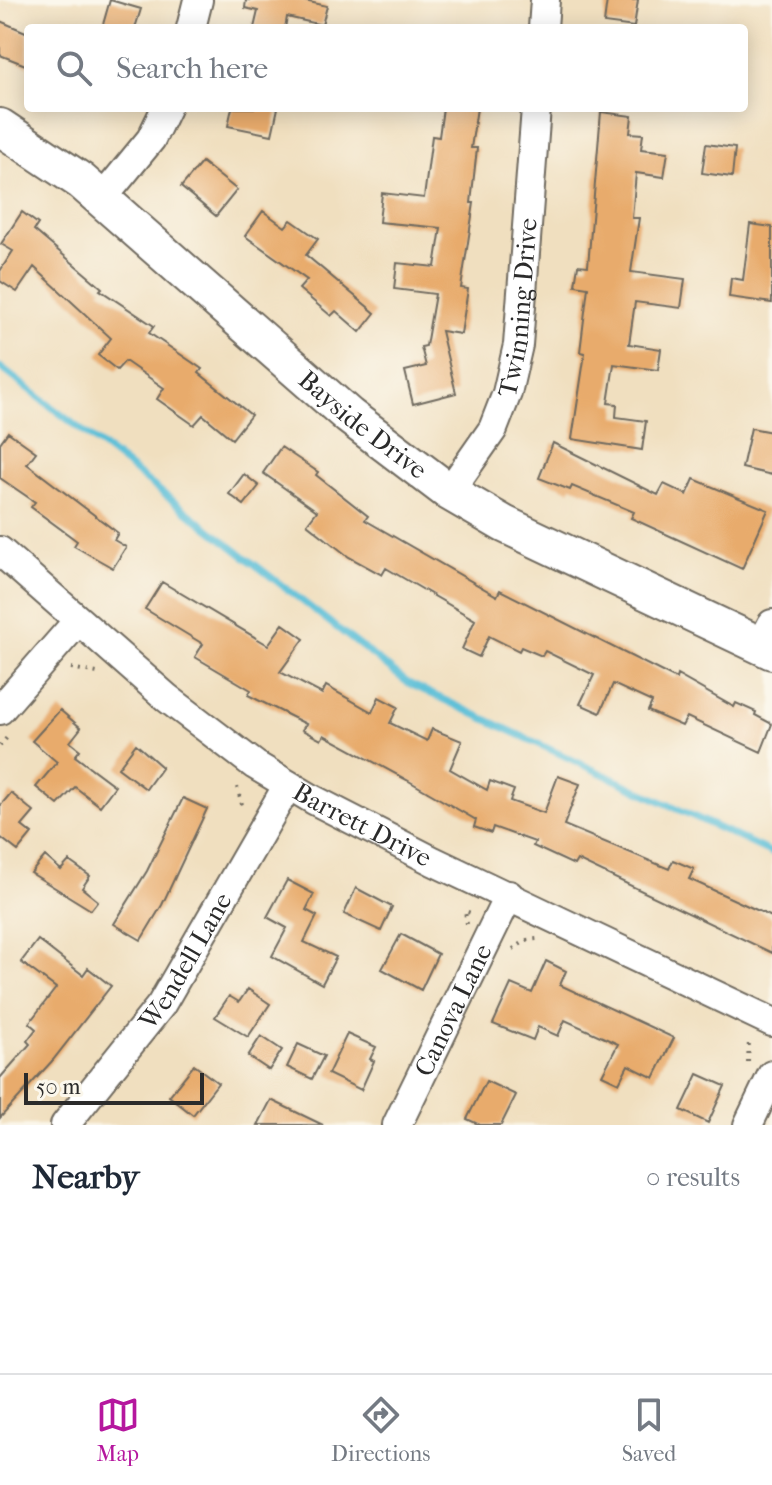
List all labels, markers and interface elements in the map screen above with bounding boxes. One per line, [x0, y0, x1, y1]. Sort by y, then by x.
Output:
search box [24, 24, 748, 112]
icon: search [52, 46, 96, 90]
text: Search here [116, 51, 268, 86]
street label: Twinning Drive [491, 217, 543, 400]
street label: Bayside Drive [292, 364, 433, 485]
street label: Barrett Drive [288, 776, 437, 873]
street label: Wendell Lane [132, 887, 238, 1036]
street label: Canova Lane [408, 939, 498, 1081]
scale bar [24, 1069, 204, 1105]
text: 50 m [36, 1074, 81, 1100]
text: Nearby [32, 1157, 139, 1197]
text: 0 results [646, 1162, 740, 1193]
tab: Map [96, 1393, 140, 1467]
tab: Directions [331, 1393, 430, 1467]
tab: Saved [622, 1393, 676, 1467]

